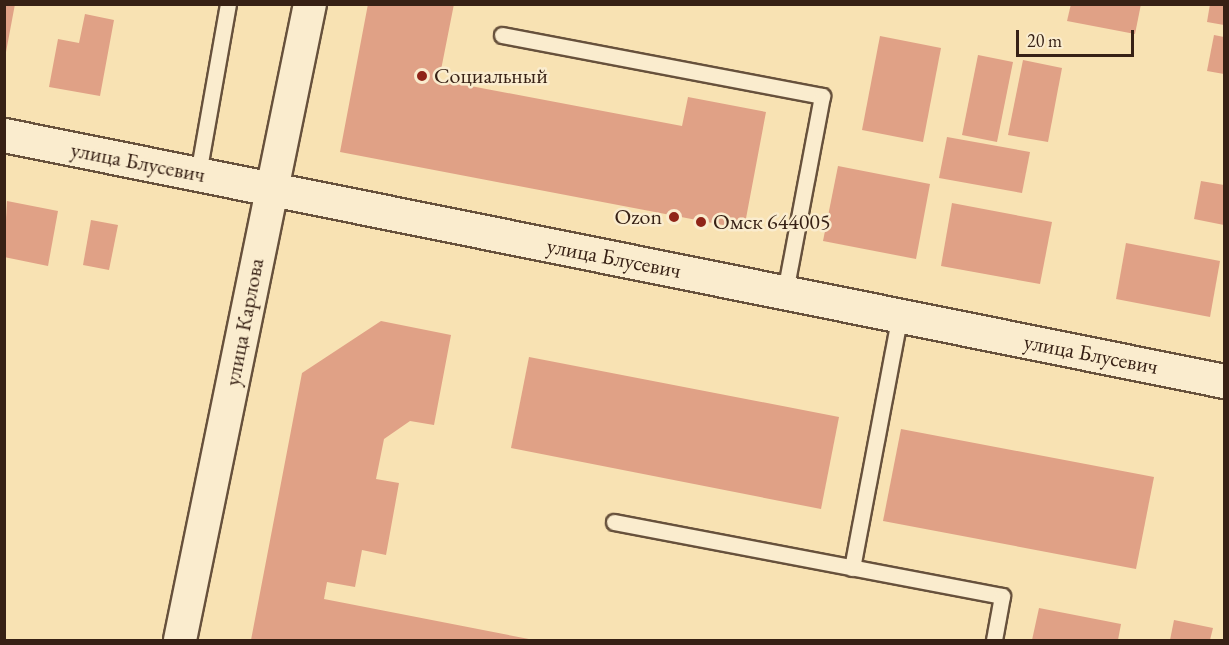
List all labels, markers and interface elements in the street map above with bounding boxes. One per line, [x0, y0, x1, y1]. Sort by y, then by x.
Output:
scale bar [1019, 18, 1138, 56]
text: 20 m [1027, 29, 1062, 52]
place label: Социальный [434, 63, 548, 89]
marker: Социальный [415, 69, 429, 83]
street label: улица Блусевич [69, 136, 207, 188]
place label: Ozon [614, 204, 662, 230]
place label: Омск 644005 [713, 209, 830, 235]
marker: Ozon [667, 210, 681, 224]
marker: Омск 644005 [694, 215, 708, 229]
street label: улица Блусевич [545, 232, 683, 284]
street label: улица Карлова [219, 256, 269, 388]
street label: улица Блусевич [1022, 328, 1160, 380]

